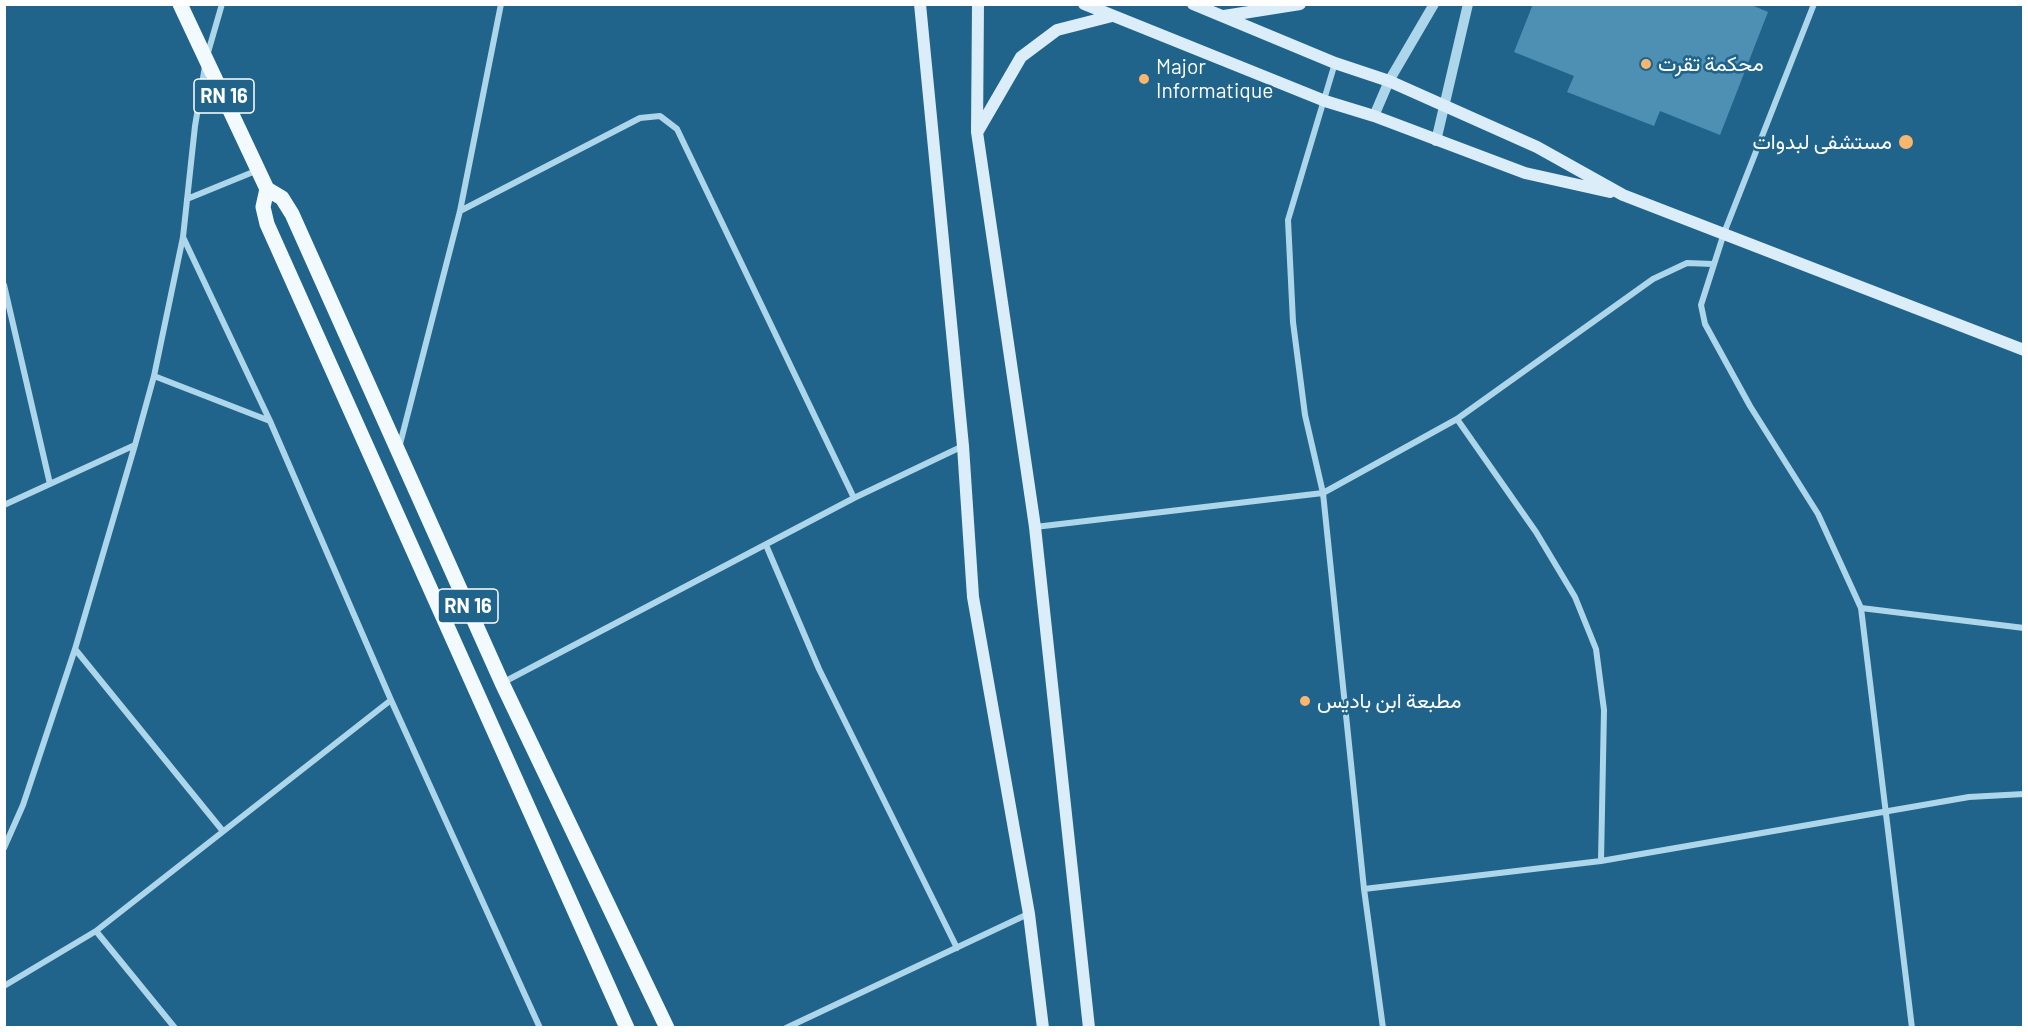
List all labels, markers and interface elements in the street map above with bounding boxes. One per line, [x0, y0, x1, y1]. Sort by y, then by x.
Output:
place label: محكمة تقرت [1658, 51, 1764, 77]
place label: Major Informatique [1156, 54, 1273, 104]
marker: محكمة تقرت [1639, 57, 1653, 71]
marker: Major Informatique [1137, 72, 1151, 86]
road number: RN 16 [194, 79, 254, 113]
place label: مستشفى لبدوات [1752, 129, 1892, 155]
marker: مستشفى لبدوات [1897, 133, 1915, 151]
road number: RN 16 [438, 589, 498, 623]
place label: مطبعة ابن باديس [1317, 688, 1461, 714]
marker: مطبعة ابن باديس [1298, 694, 1312, 708]

